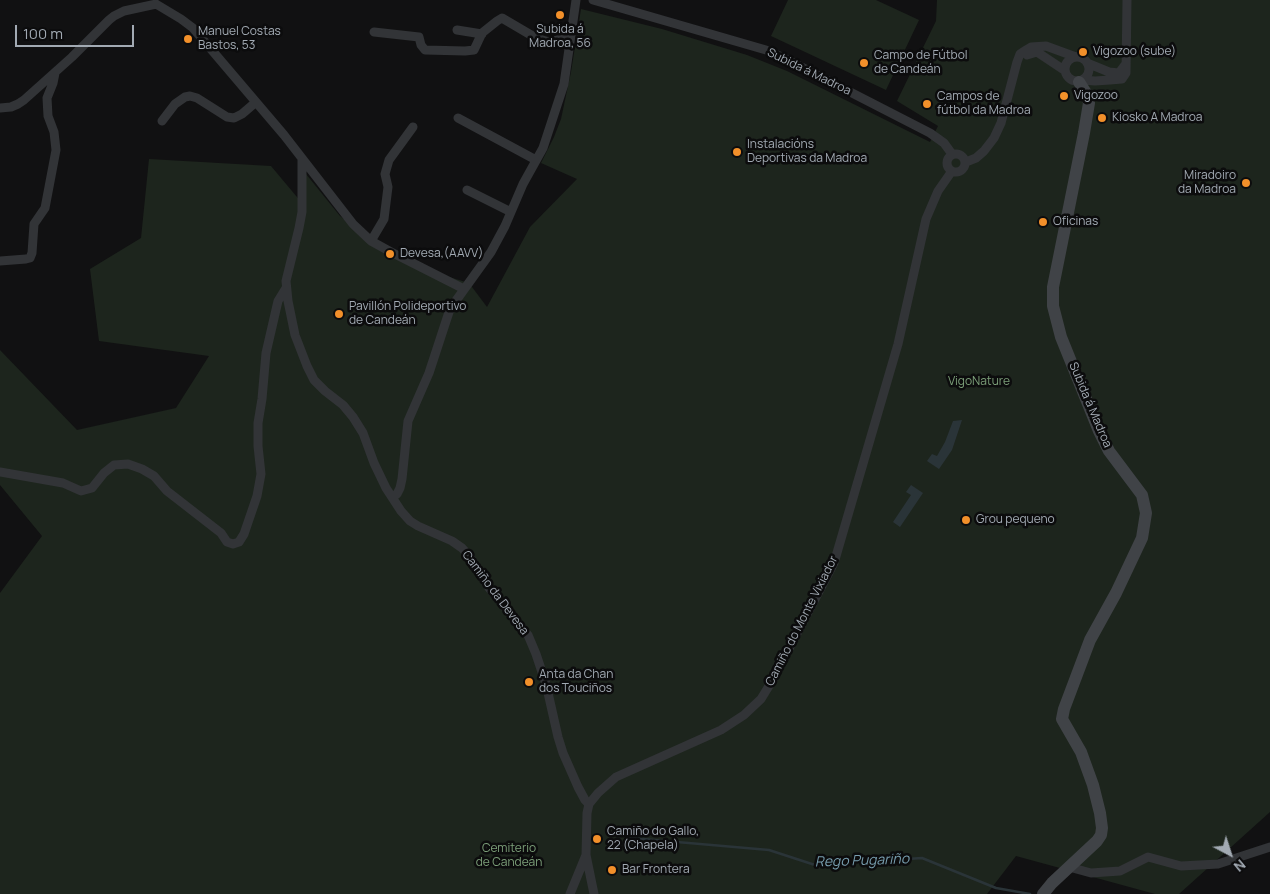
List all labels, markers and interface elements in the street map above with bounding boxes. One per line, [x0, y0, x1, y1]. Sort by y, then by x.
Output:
marker: Subida á Madroa, 56 [554, 9, 566, 21]
scale bar [18, 15, 136, 47]
text: 100 m [23, 23, 63, 44]
place label: Subida á Madroa, 56 [529, 23, 591, 51]
place label: Manuel Costas Bastos, 53 [198, 25, 281, 53]
marker: Manuel Costas Bastos, 53 [182, 33, 194, 45]
street label: Subida á Madroa [765, 45, 853, 99]
place label: Vigozoo (sube) [1093, 45, 1176, 59]
marker: Vigozoo (sube) [1077, 46, 1089, 58]
place label: Campo de Fútbol de Candeán [874, 49, 968, 77]
marker: Campo de Fútbol de Candeán [858, 57, 870, 69]
place label: Vigozoo [1074, 89, 1118, 103]
place label: Campos de fútbol da Madroa [937, 90, 1031, 118]
marker: Vigozoo [1058, 90, 1070, 102]
marker: Campos de fútbol da Madroa [921, 98, 933, 110]
place label: Kiosko A Madroa [1112, 111, 1202, 125]
marker: Kiosko A Madroa [1096, 112, 1108, 124]
place label: Instalacións Deportivas da Madroa [747, 138, 867, 166]
marker: Instalacións Deportivas da Madroa [731, 146, 743, 158]
place label: Miradoiro da Madroa [1178, 169, 1236, 197]
marker: Miradoiro da Madroa [1240, 177, 1252, 189]
place label: Oficinas [1053, 215, 1098, 229]
marker: Oficinas [1037, 216, 1049, 228]
place label: Devesa,(AAVV) [400, 247, 483, 261]
marker: Devesa,(AAVV) [384, 248, 396, 260]
place label: Pavillón Polideportivo de Candeán [349, 300, 466, 328]
marker: Pavillón Polideportivo de Candeán [333, 308, 345, 320]
street label: Subida á Madroa [1065, 360, 1115, 450]
park label: VigoNature [948, 375, 1010, 389]
place label: Grou pequeno [976, 513, 1055, 527]
marker: Grou pequeno [960, 514, 972, 526]
street label: Camiño da Devesa [459, 548, 531, 638]
street label: Camiño do Monte Vixiador [763, 554, 841, 688]
place label: Anta da Chan dos Touciños [539, 668, 613, 696]
marker: Anta da Chan dos Touciños [523, 676, 535, 688]
place label: Camiño do Gallo, 22 (Chapela) [607, 825, 699, 853]
north arrow [1205, 829, 1255, 879]
marker: Camiño do Gallo, 22 (Chapela) [591, 833, 603, 845]
park label: Cemiterio de Candeán [476, 842, 542, 870]
water label: Rego Pugariño [815, 851, 909, 871]
text: N [1230, 855, 1250, 876]
place label: Bar Frontera [622, 863, 690, 877]
marker: Bar Frontera [606, 864, 618, 876]

